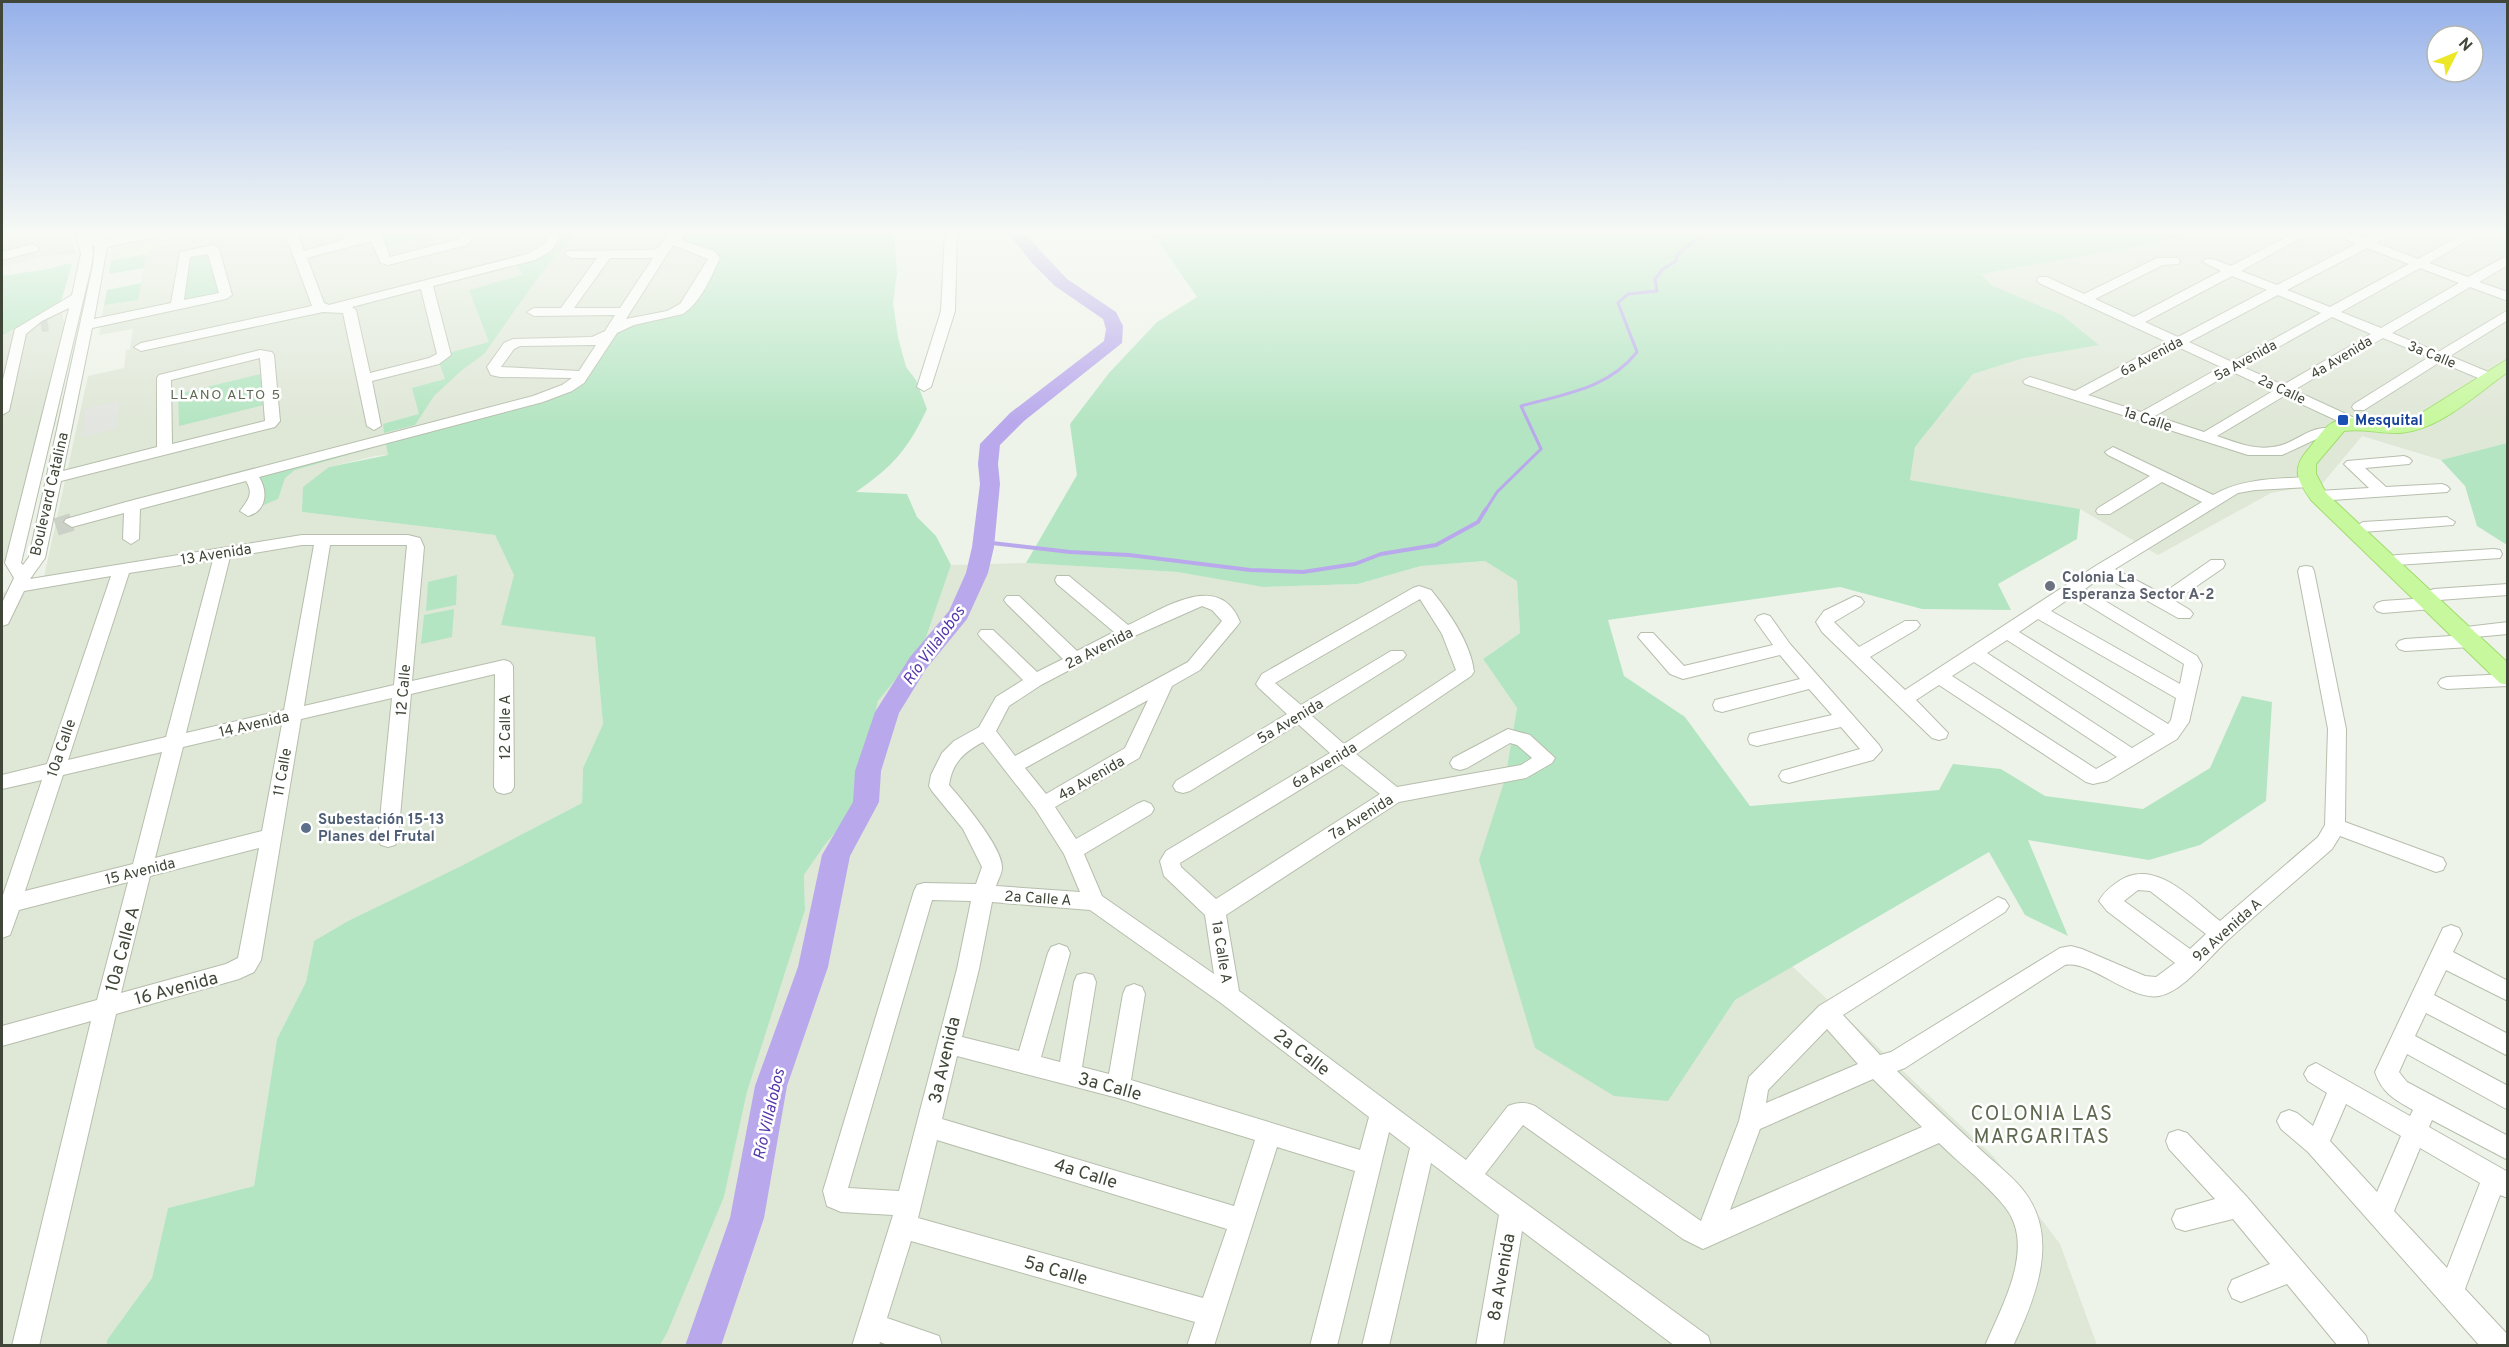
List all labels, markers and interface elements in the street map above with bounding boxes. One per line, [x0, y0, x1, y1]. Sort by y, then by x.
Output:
north arrow [2425, 24, 2485, 84]
text: N [2453, 34, 2476, 56]
street label: 4a Avenida [2308, 333, 2376, 383]
street label: 6a Avenida [2117, 334, 2186, 381]
street label: 5a Avenida [2211, 337, 2280, 385]
street label: 3a Calle [2405, 338, 2458, 373]
street label: 2a Calle [2255, 372, 2308, 409]
district label: LLANO ALTO 5 [170, 387, 282, 404]
street label: 1a Calle [2121, 404, 2174, 437]
place label: Mesquital [2355, 412, 2423, 431]
marker: Mesquital [2336, 413, 2350, 427]
street label: Boulevard Catalina [27, 431, 74, 558]
street label: 13 Avenida [179, 541, 253, 570]
place label: Colonia La Esperanza Sector A-2 [2062, 569, 2214, 605]
marker: Colonia La Esperanza Sector A-2 [2043, 579, 2057, 593]
water label: Río Villalobos [899, 602, 970, 690]
street label: 2a Avenida [1062, 624, 1137, 675]
street label: 12 Calle [393, 663, 416, 717]
street label: 12 Calle A [497, 695, 516, 759]
street label: 5a Avenida [1254, 695, 1327, 749]
street label: 14 Avenida [217, 708, 291, 743]
street label: 10a Calle [44, 717, 81, 780]
street label: 6a Avenida [1289, 739, 1361, 794]
street label: 11 Calle [270, 747, 297, 798]
street label: 4a Avenida [1055, 753, 1129, 806]
street label: 7a Avenida [1326, 791, 1397, 845]
place label: Subestación 15-13 Planes del Frutal [318, 811, 444, 847]
marker: Subestación 15-13 Planes del Frutal [299, 821, 313, 835]
street label: 15 Avenida [103, 855, 177, 890]
street label: 2a Calle A [1004, 888, 1072, 911]
street label: 9a Avenida A [2189, 895, 2267, 967]
street label: 10a Calle A [101, 904, 146, 995]
street label: 1a Calle A [1206, 920, 1235, 985]
street label: 16 Avenida [132, 967, 221, 1012]
street label: 3a Avenida [924, 1015, 967, 1106]
street label: 2a Calle [1268, 1024, 1334, 1082]
water label: Río Villalobos [750, 1066, 790, 1162]
street label: 3a Calle [1075, 1068, 1144, 1107]
district label: COLONIA LAS MARGARITAS [1971, 1102, 2113, 1151]
street label: 4a Calle [1051, 1154, 1120, 1195]
street label: 8a Avenida [1483, 1232, 1522, 1323]
street label: 5a Calle [1021, 1251, 1090, 1291]

